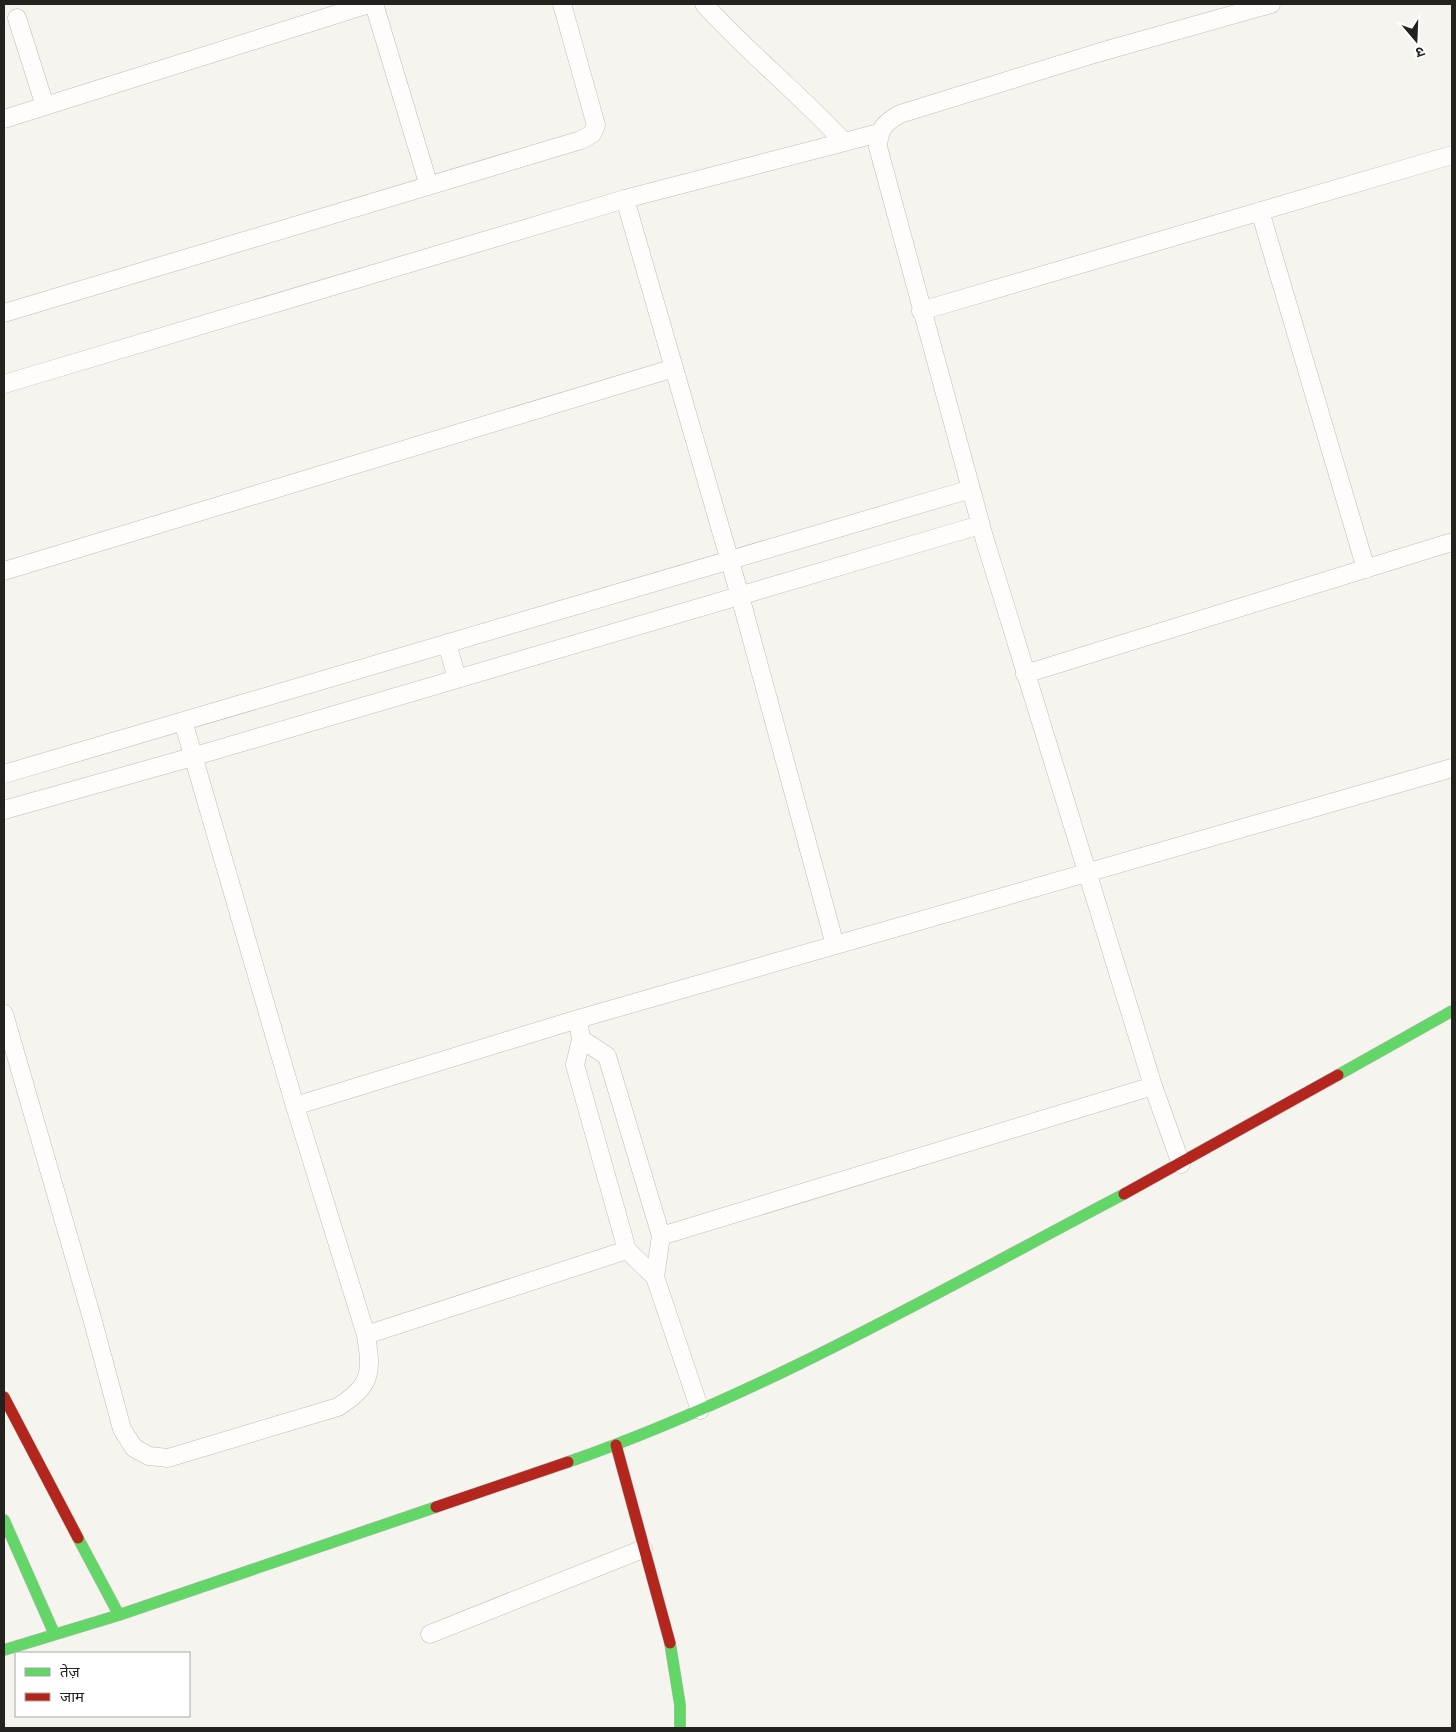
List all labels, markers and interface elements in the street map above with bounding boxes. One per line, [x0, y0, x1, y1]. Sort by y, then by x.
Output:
north arrow [1391, 15, 1441, 65]
text: उ [1412, 42, 1426, 61]
legend [15, 1652, 190, 1717]
text: तेज़ [60, 1663, 81, 1683]
text: जाम [60, 1689, 85, 1708]

